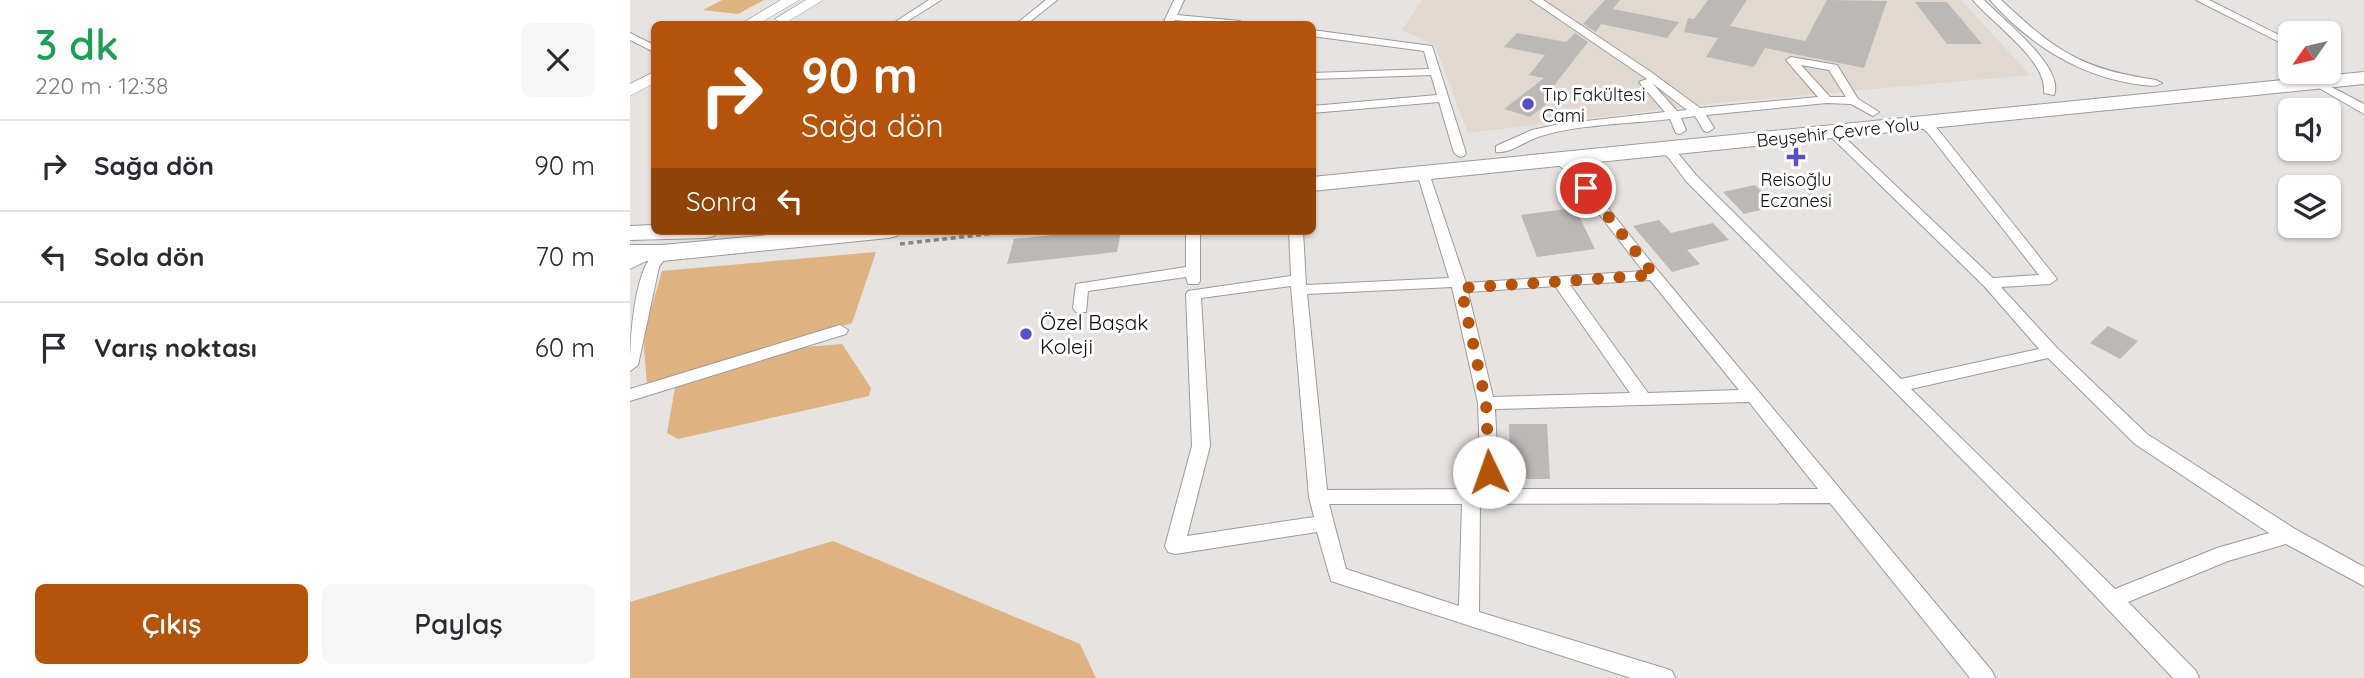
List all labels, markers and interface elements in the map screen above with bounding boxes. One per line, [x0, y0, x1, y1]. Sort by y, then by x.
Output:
text: 3 dk [35, 18, 119, 71]
north arrow [2278, 21, 2342, 84]
map controls [2278, 21, 2341, 238]
button: close [521, 23, 595, 97]
text: 90 m [801, 44, 918, 105]
icon: right [686, 49, 777, 140]
text: 220 m · 12:38 [35, 71, 169, 100]
place label: Tıp Fakültesi Cami [1542, 83, 1646, 127]
marker: Tıp Fakültesi Cami [1520, 96, 1536, 112]
button: sound [2278, 98, 2341, 161]
text: Sağa dön [801, 105, 944, 145]
street label: Beyşehir Çevre Yolu [1755, 112, 1921, 152]
icon: right [35, 147, 73, 185]
text: Sağa dön [94, 149, 214, 182]
text: 90 m [534, 149, 595, 182]
marker: Reisoğlu Eczanesi [1788, 149, 1804, 165]
pin [1556, 158, 1616, 218]
place label: Reisoğlu Eczanesi [1760, 168, 1832, 212]
icon: arrive [1567, 169, 1605, 207]
button: layers [2278, 175, 2341, 238]
icon: left [771, 182, 809, 220]
text: Sonra [686, 185, 757, 218]
icon: left [35, 238, 73, 276]
text: Sola dön [94, 240, 204, 273]
text: 70 m [535, 240, 595, 273]
place label: Özel Başak Koleji [1040, 309, 1149, 359]
marker: Özel Başak Koleji [1018, 326, 1034, 342]
icon: arrive [35, 329, 73, 367]
text: Varış noktası [94, 331, 257, 364]
text: 60 m [535, 331, 595, 364]
position arrow [1452, 435, 1526, 509]
button: Çıkış [35, 584, 308, 664]
button: Paylaş [322, 584, 595, 664]

